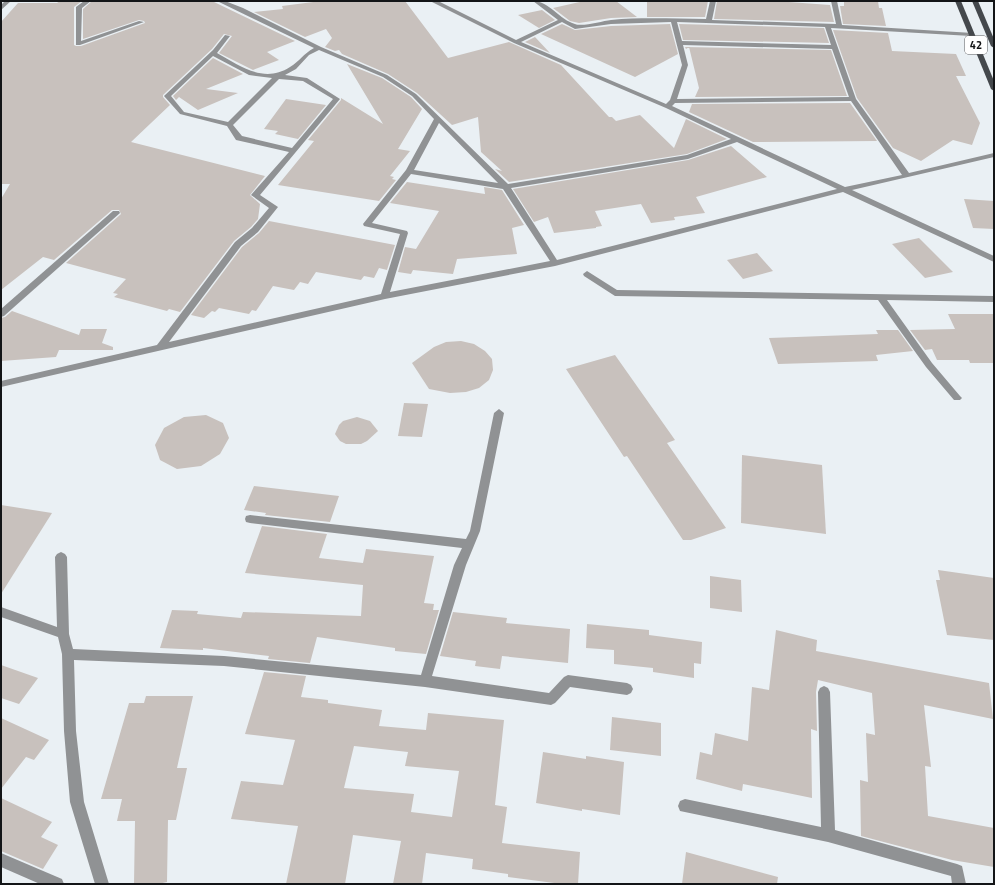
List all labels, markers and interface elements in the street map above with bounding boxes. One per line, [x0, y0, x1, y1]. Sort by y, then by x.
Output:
road number: 42 [965, 36, 987, 54]

